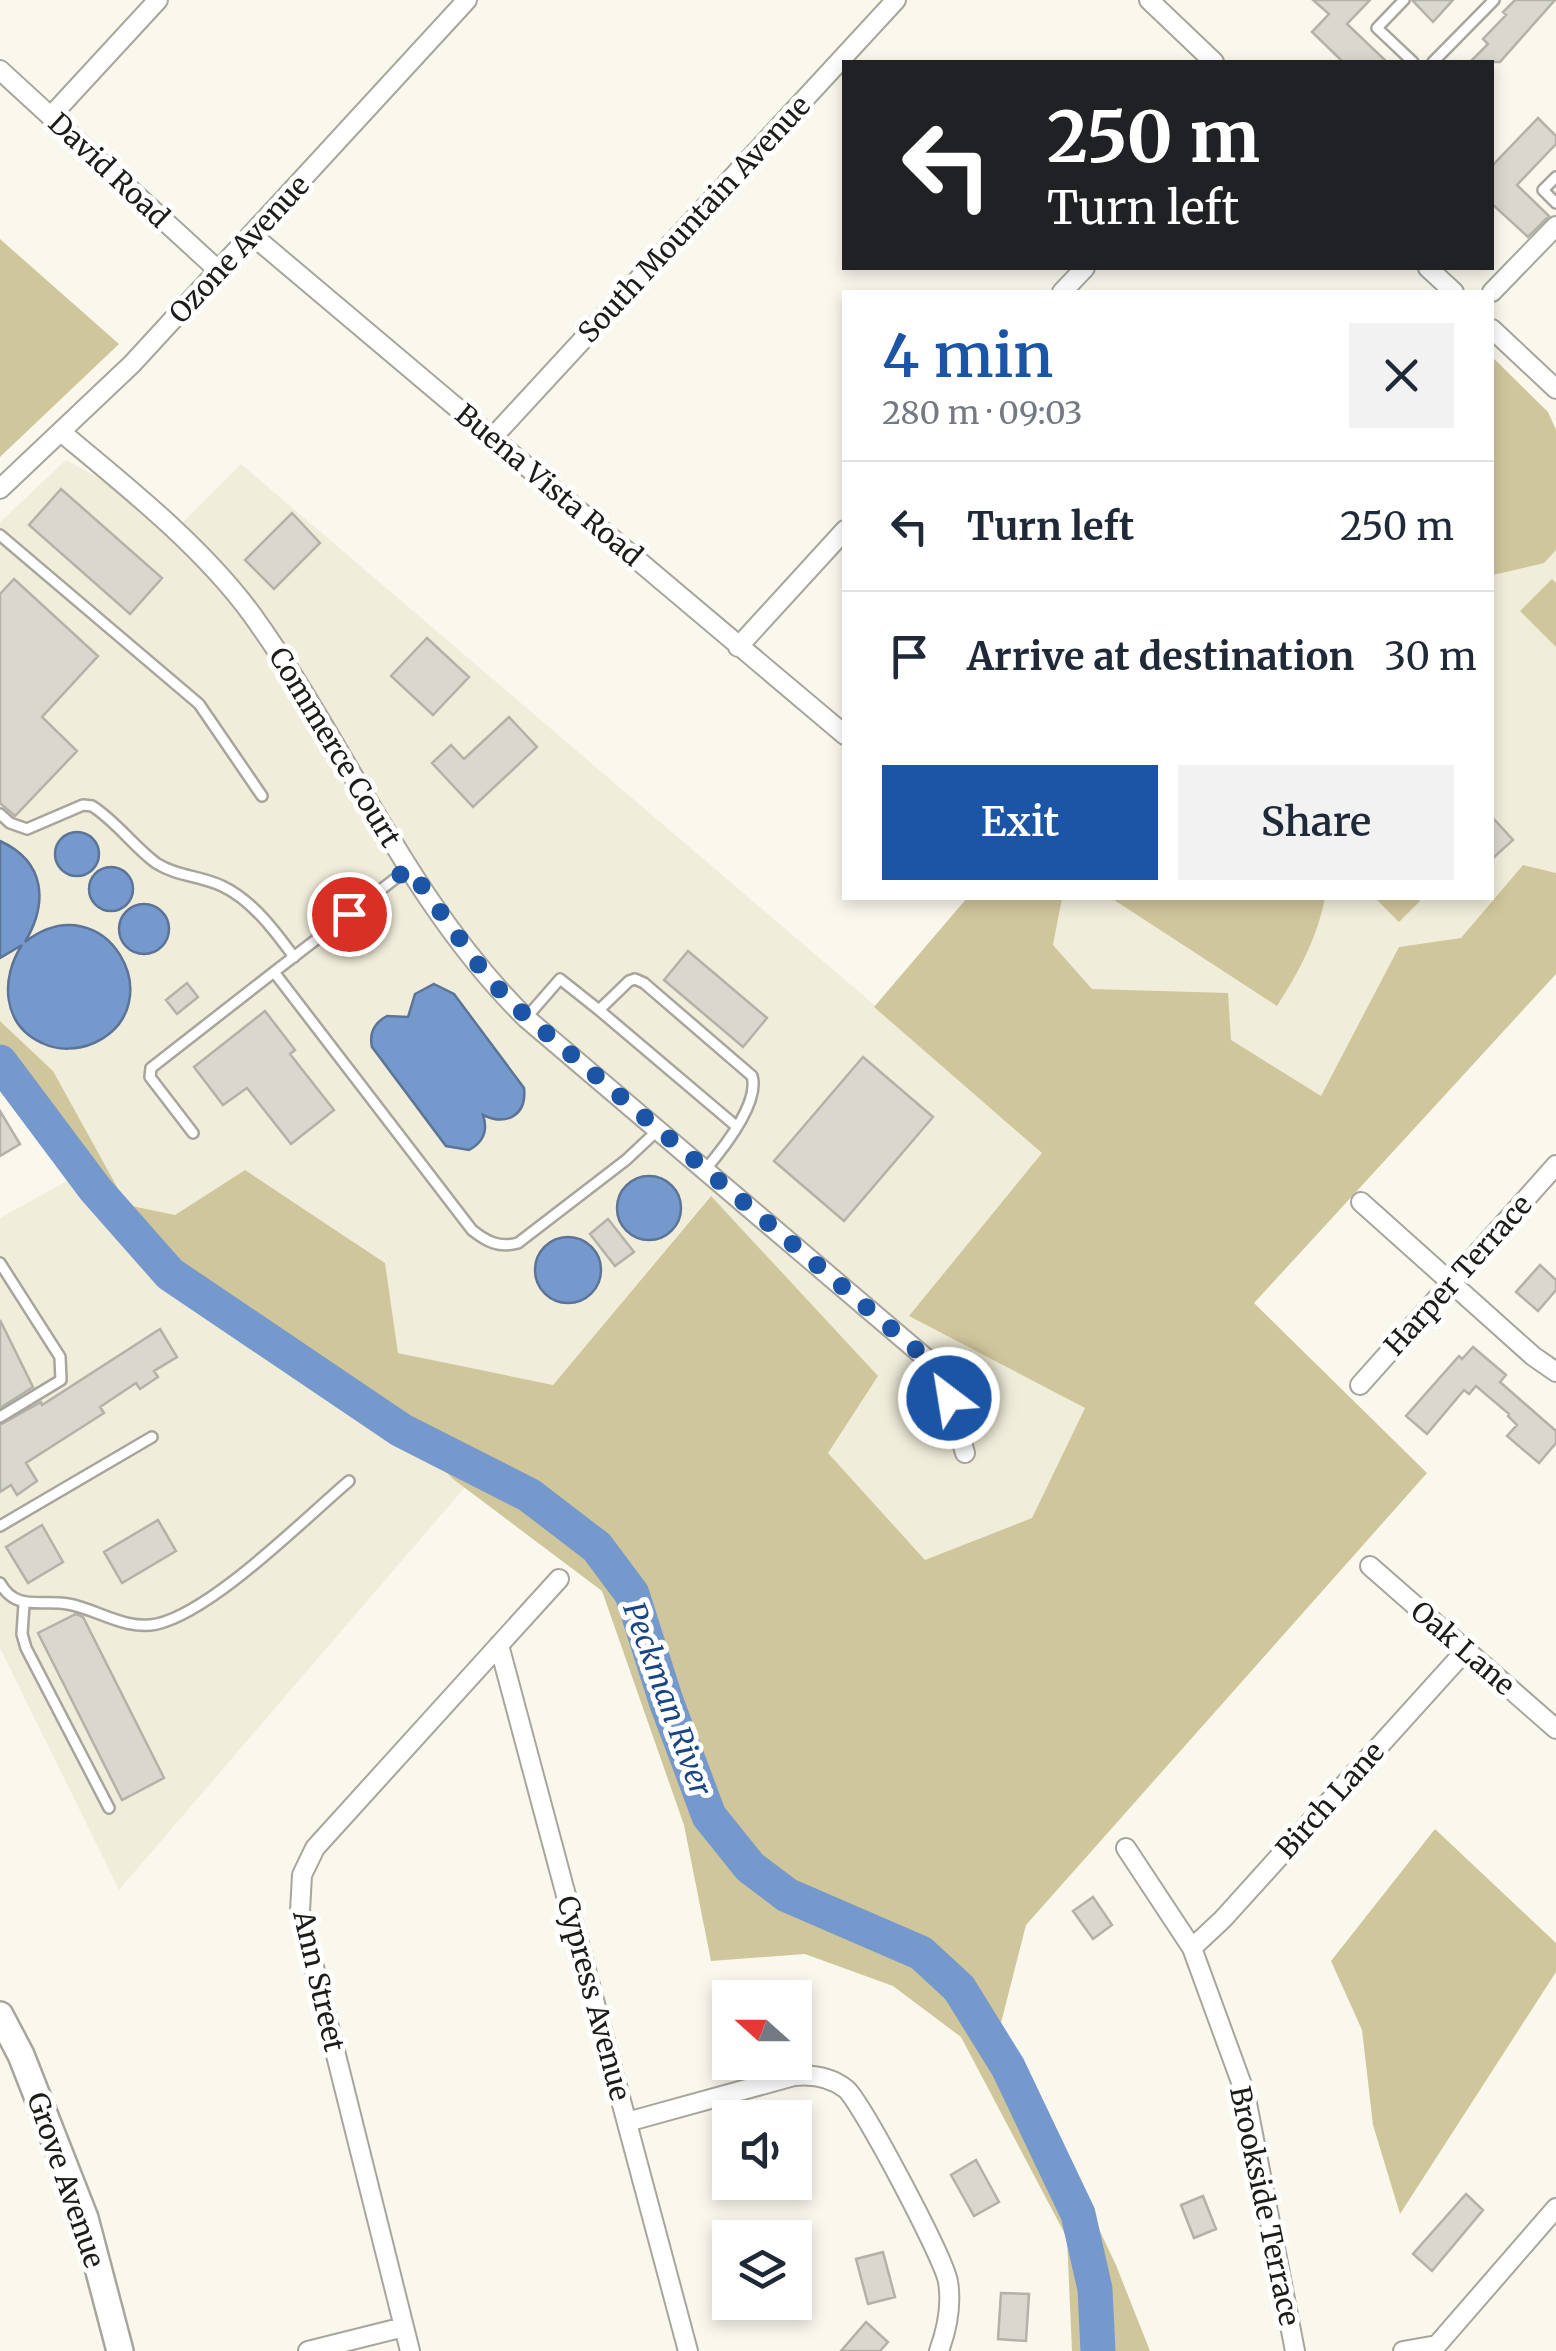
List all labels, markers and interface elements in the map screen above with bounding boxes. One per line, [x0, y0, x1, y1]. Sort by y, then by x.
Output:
street label: South Mountain Avenue [570, 88, 818, 350]
text: 250 m [1047, 93, 1260, 181]
icon: left [882, 100, 1012, 230]
street label: David Road [41, 105, 177, 235]
street label: Ozone Avenue [161, 167, 317, 331]
text: Turn left [1047, 180, 1239, 236]
text: 4 min [882, 318, 1053, 393]
button: close [1349, 323, 1454, 428]
text: 280 m · 09:03 [882, 393, 1083, 433]
street label: Buena Vista Road [448, 396, 650, 574]
icon: left [882, 499, 937, 554]
text: Turn left [967, 503, 1134, 550]
text: 250 m [1340, 503, 1454, 550]
icon: arrive [882, 629, 937, 684]
text: Arrive at destination [967, 633, 1354, 680]
text: 30 m [1384, 633, 1477, 680]
street label: Commerce Court [261, 641, 409, 853]
button: Exit [882, 765, 1158, 880]
button: Share [1178, 765, 1454, 880]
pin [307, 872, 392, 957]
icon: arrive [322, 887, 377, 942]
street label: Harper Terrace [1376, 1187, 1540, 1363]
position arrow [897, 1346, 1001, 1450]
street label: Oak Lane [1404, 1593, 1522, 1703]
water label: Peckman River [615, 1597, 721, 1801]
street label: Birch Lane [1268, 1734, 1392, 1866]
street label: Cypress Avenue [549, 1892, 639, 2104]
street label: Ann Street [285, 1906, 353, 2055]
north arrow [712, 1980, 812, 2080]
map controls [712, 1980, 812, 2320]
street label: Brookside Terrace [1222, 2083, 1308, 2329]
street label: Grove Avenue [19, 2088, 113, 2272]
button: sound [712, 2100, 812, 2200]
button: layers [712, 2220, 812, 2320]

